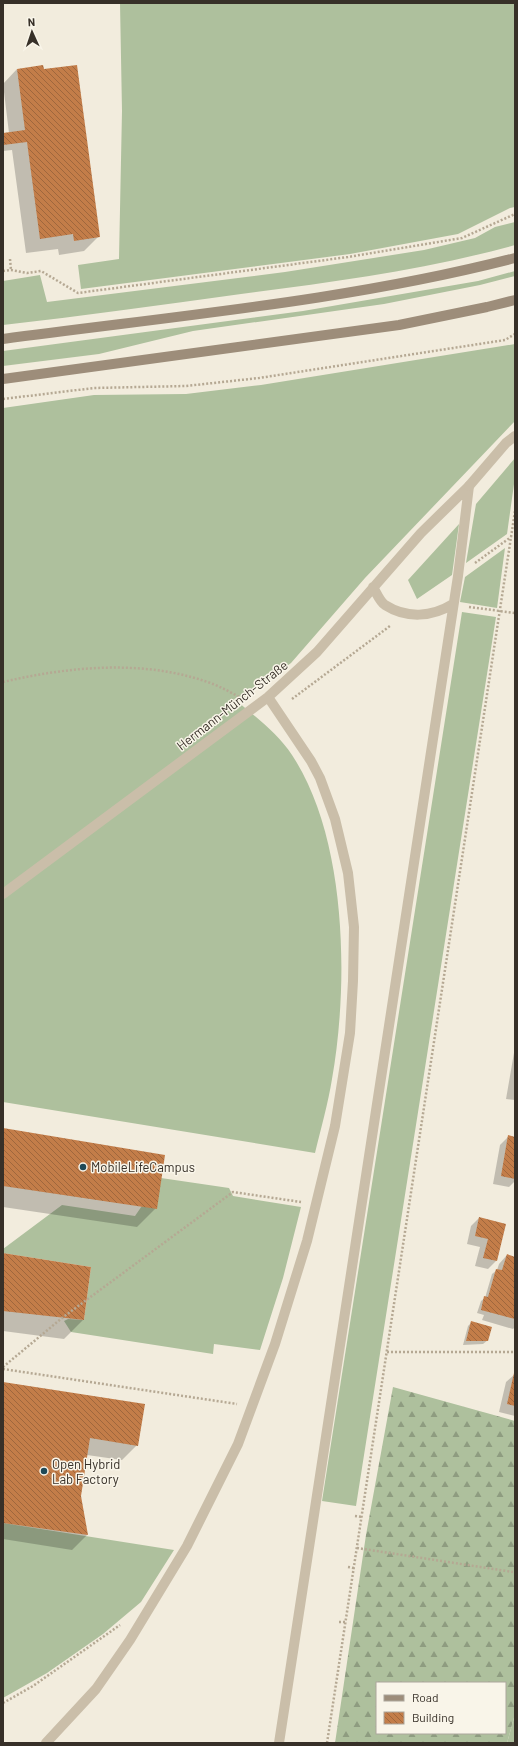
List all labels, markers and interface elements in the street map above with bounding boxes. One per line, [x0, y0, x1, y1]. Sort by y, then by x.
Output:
north arrow [12, 12, 52, 52]
text: N [27, 15, 35, 28]
street label: Hermann-Münch-Straße [173, 657, 291, 753]
place label: MobileLifeCampus [91, 1159, 195, 1175]
marker: MobileLifeCampus [78, 1162, 88, 1172]
place label: Open Hybrid Lab Factory [52, 1456, 120, 1487]
marker: Open Hybrid Lab Factory [39, 1466, 49, 1476]
legend [376, 1682, 506, 1734]
text: Road [412, 1690, 439, 1704]
text: Building [412, 1710, 454, 1724]

